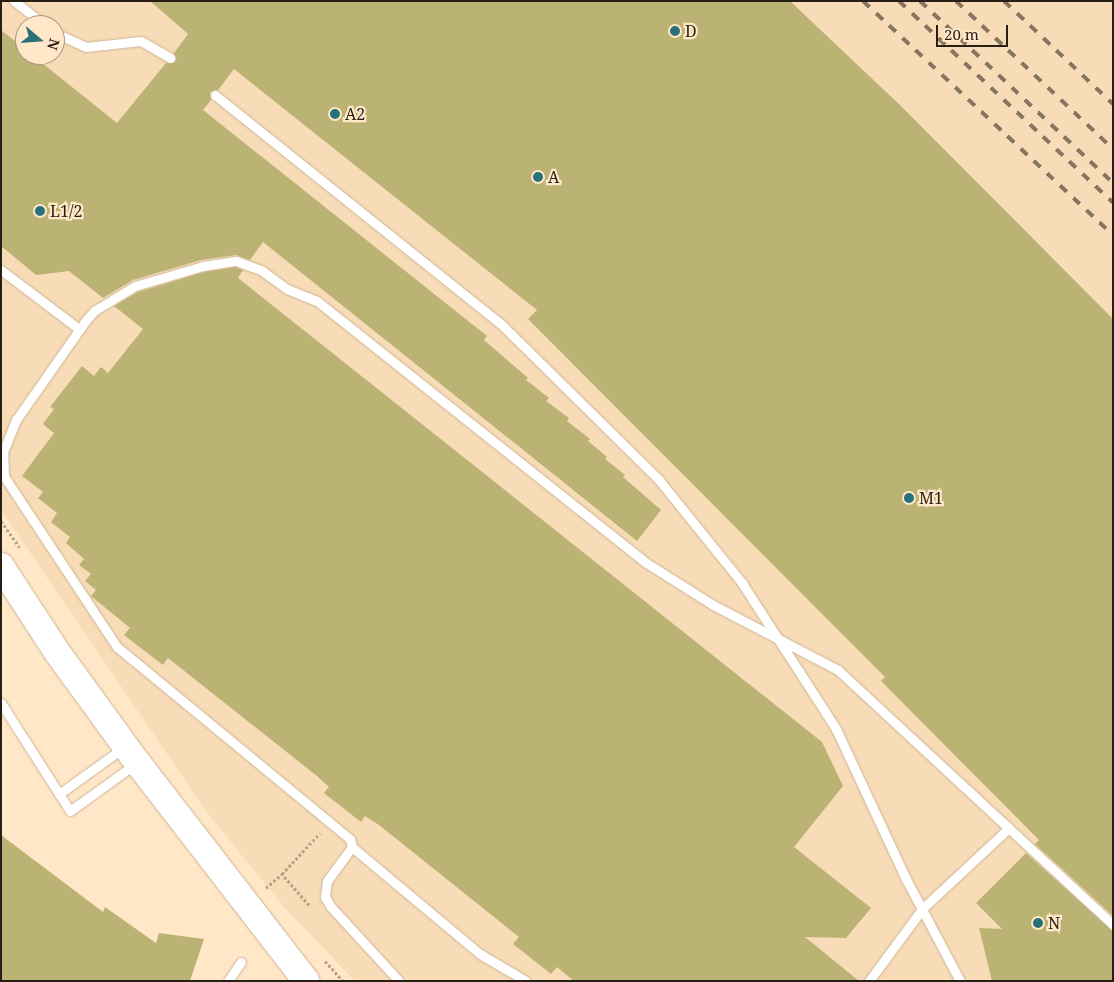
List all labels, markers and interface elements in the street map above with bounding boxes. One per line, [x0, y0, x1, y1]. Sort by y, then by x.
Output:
north arrow [15, 15, 65, 65]
scale bar [939, 15, 1012, 47]
place label: D [685, 21, 697, 41]
text: 20 m [944, 24, 979, 44]
marker: D [669, 25, 681, 37]
text: N [43, 36, 65, 53]
place label: A2 [345, 104, 365, 124]
marker: A2 [329, 108, 341, 120]
place label: A [548, 167, 559, 187]
marker: A [532, 171, 544, 183]
place label: L1/2 [50, 201, 82, 221]
marker: L1/2 [34, 205, 46, 217]
place label: M1 [919, 488, 943, 508]
marker: M1 [903, 492, 915, 504]
place label: N [1048, 913, 1060, 933]
marker: N [1032, 917, 1044, 929]

